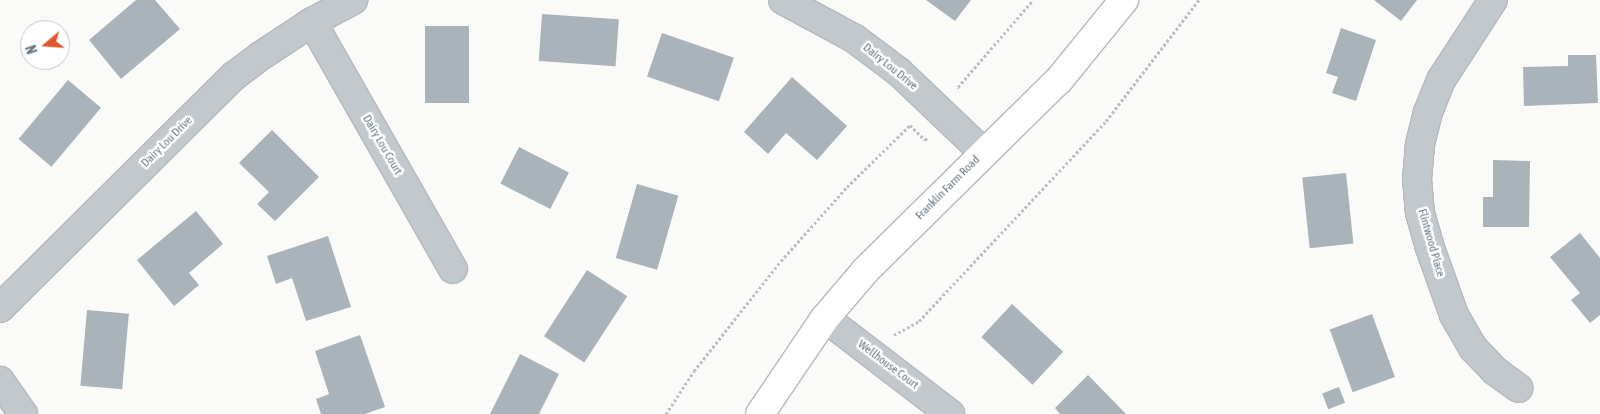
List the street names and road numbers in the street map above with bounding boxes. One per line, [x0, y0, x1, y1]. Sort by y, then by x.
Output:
street label: Dairy Lou Drive [860, 41, 920, 93]
street label: Dairy Lou Court [359, 113, 405, 177]
street label: Dairy Lou Drive [139, 114, 195, 170]
street label: Franklin Farm Road [913, 153, 983, 223]
street label: Flintwood Place [1414, 207, 1448, 279]
street label: Wellhouse Court [855, 337, 921, 393]

